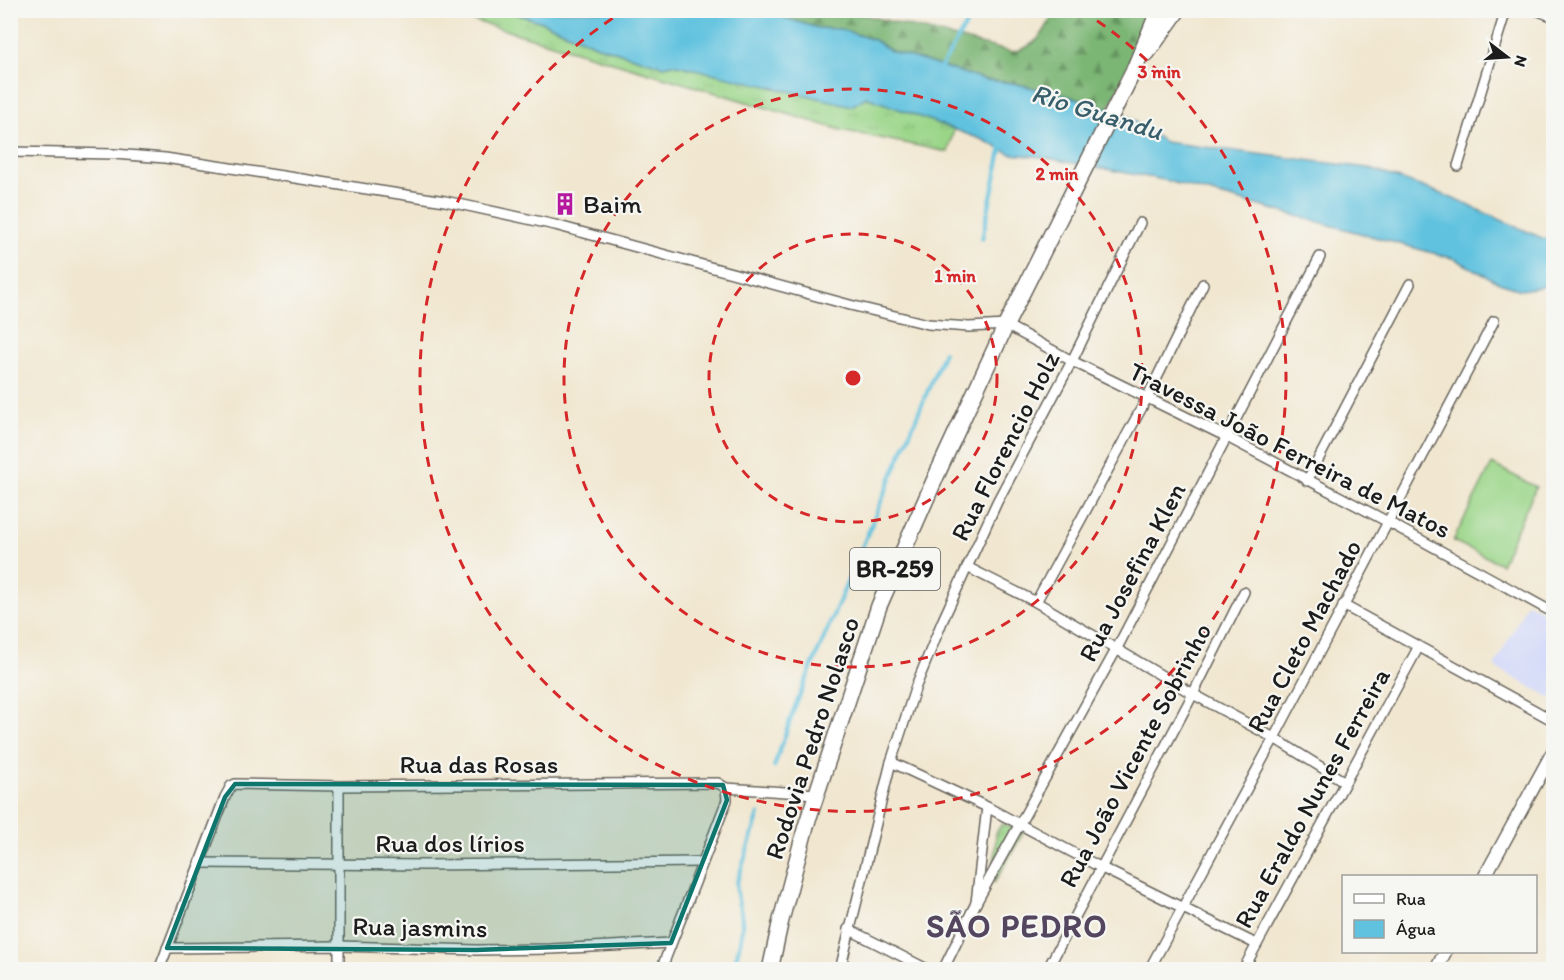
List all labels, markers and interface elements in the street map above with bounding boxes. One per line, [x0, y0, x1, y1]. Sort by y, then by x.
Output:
north arrow [1477, 27, 1537, 87]
text: N [1510, 53, 1532, 69]
text: 3 min [1137, 61, 1181, 83]
water label: Rio Guandu [1028, 76, 1167, 147]
text: 2 min [1036, 163, 1079, 185]
place label: Baim [583, 188, 642, 220]
building icon: Baim [552, 191, 578, 217]
text: 1 min [934, 265, 976, 287]
street label: Rua Florencio Holz [943, 346, 1067, 546]
street label: Travessa João Ferreira de Matos [1124, 355, 1456, 545]
centre of rings [843, 368, 863, 388]
street label: Rua Josefina Klen [1071, 477, 1193, 667]
street label: Rua Cleto Machado [1240, 534, 1368, 738]
road number: BR-259 [850, 548, 940, 590]
street label: Rodovia Pedro Nolasco [758, 613, 866, 863]
street label: Rua João Vicente Sobrinho [1052, 617, 1218, 893]
street label: Rua Eraldo Nunes Ferreira [1227, 662, 1397, 934]
street label: Rua das Rosas [400, 748, 558, 780]
street label: Rua dos lírios [375, 827, 525, 859]
legend [1342, 875, 1537, 953]
text: Rua [1396, 888, 1426, 910]
district label: SÃO PEDRO [926, 907, 1108, 945]
street label: Rua jasmins [352, 910, 488, 944]
text: Água [1396, 918, 1436, 940]

